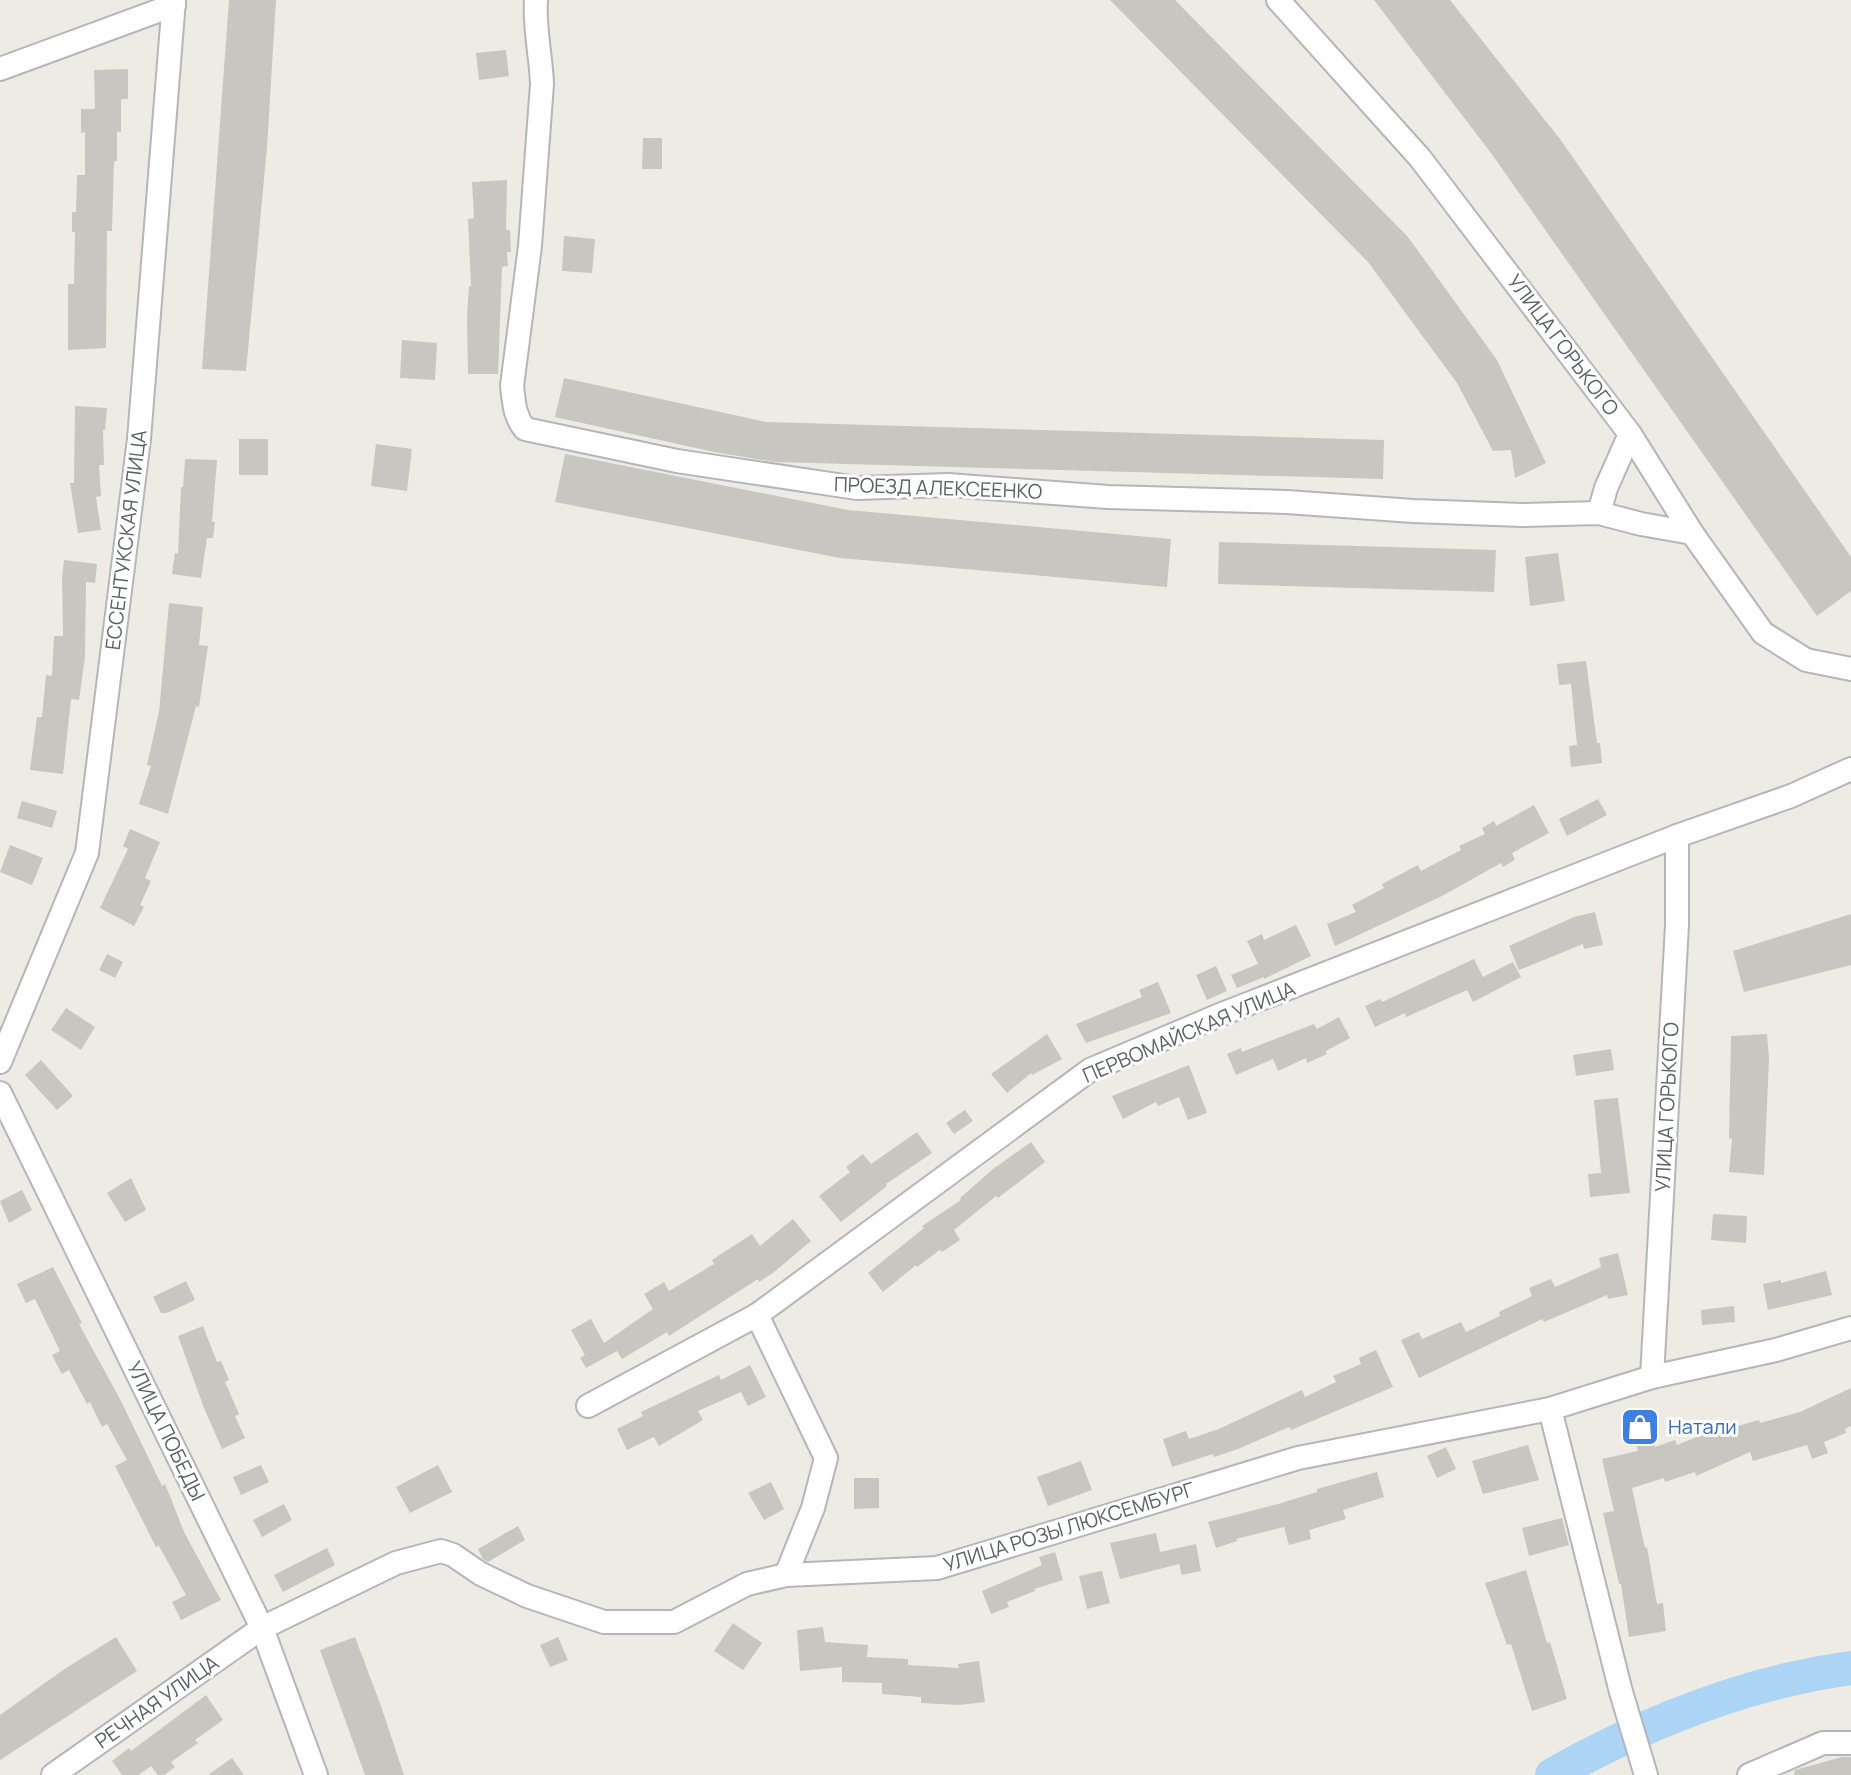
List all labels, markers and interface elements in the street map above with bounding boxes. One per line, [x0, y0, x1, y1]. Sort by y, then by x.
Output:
street label: УЛИЦА ГОРЬКОГО [1501, 269, 1625, 421]
street label: ЕССЕНТУКСКАЯ УЛИЦА [99, 428, 152, 651]
street label: ПРОЕЗД АЛЕКСЕЕНКО [833, 470, 1043, 505]
street label: ПЕРВОМАЙСКАЯ УЛИЦА [1078, 974, 1300, 1089]
street label: УЛИЦА ГОРЬКОГО [1649, 1021, 1684, 1193]
street label: УЛИЦА ПОБЕДЫ [121, 1357, 212, 1505]
shop icon: Натали [1619, 1406, 1661, 1448]
place label: Натали [1668, 1413, 1737, 1440]
street label: УЛИЦА РОЗЫ ЛЮКСЕМБУРГ [940, 1475, 1198, 1578]
street label: РЕЧНАЯ УЛИЦА [90, 1649, 224, 1754]

